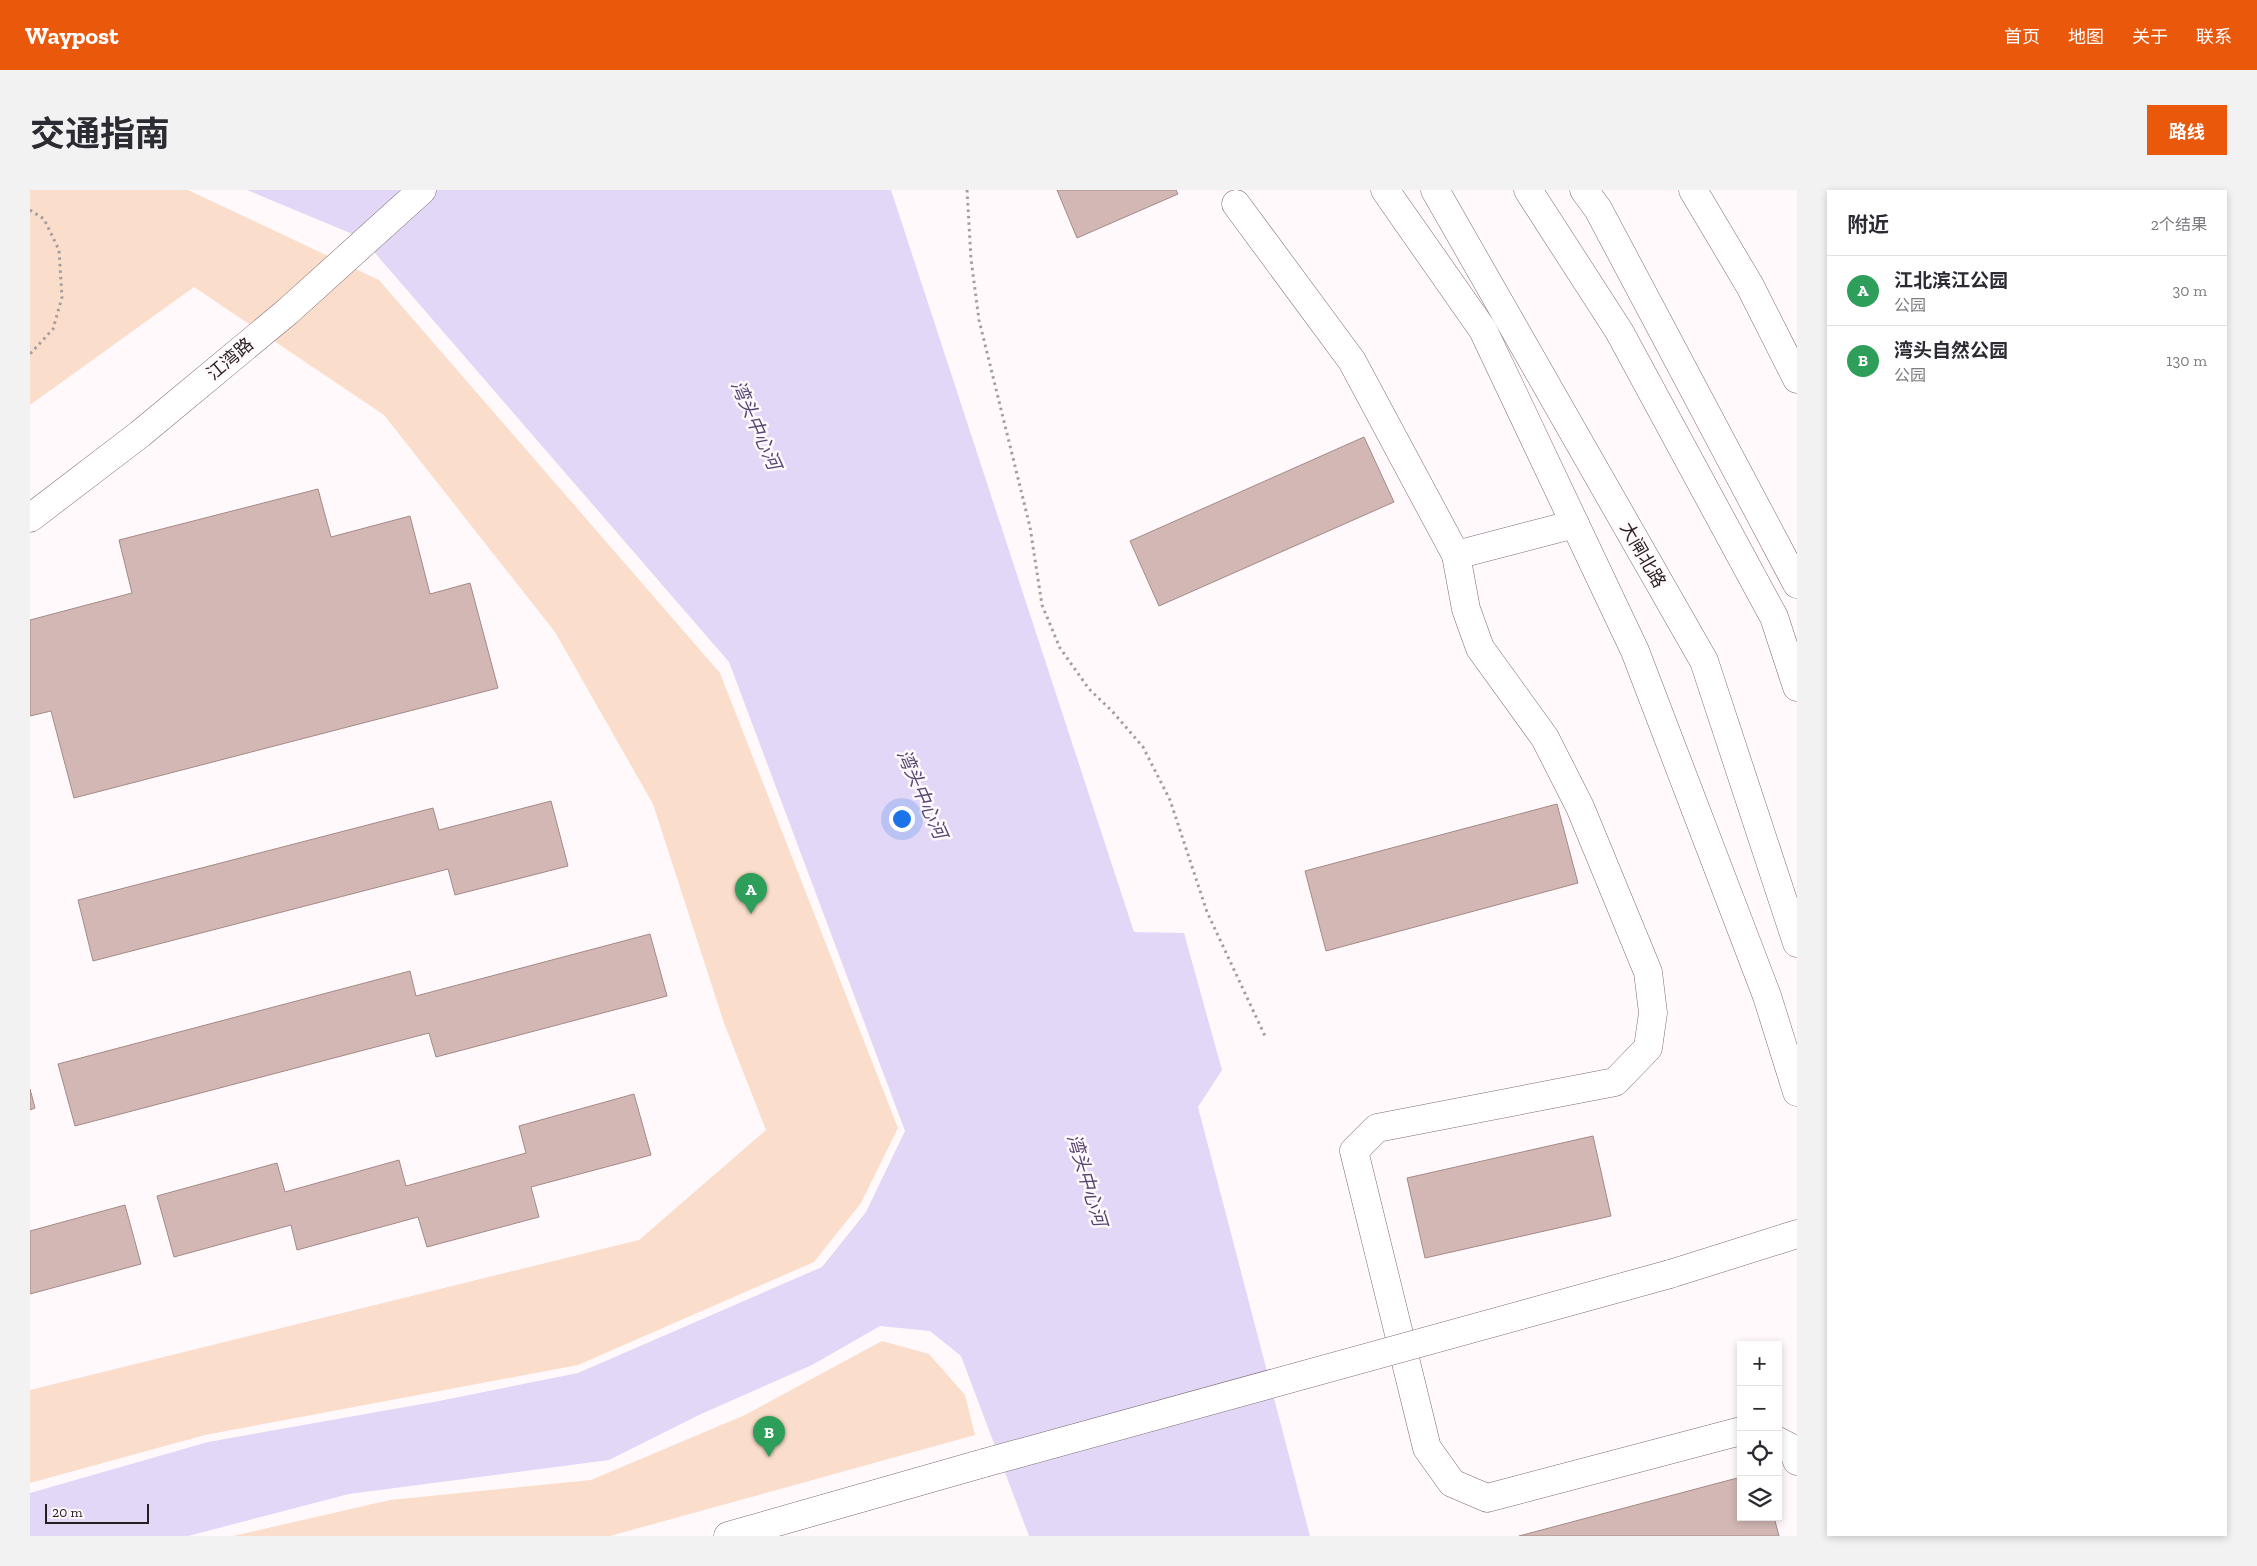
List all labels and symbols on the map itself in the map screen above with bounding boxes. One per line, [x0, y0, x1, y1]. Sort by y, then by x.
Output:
street label: 江湾路 [202, 333, 258, 385]
water label: 湾头中心河 [726, 377, 787, 477]
street label: 大闸北路 [1615, 518, 1671, 592]
water label: 湾头中心河 [892, 746, 953, 846]
your location [889, 806, 915, 832]
pin: A [735, 873, 767, 914]
water label: 湾头中心河 [1062, 1131, 1113, 1233]
pin: B [753, 1416, 785, 1457]
scale bar [45, 1501, 149, 1524]

